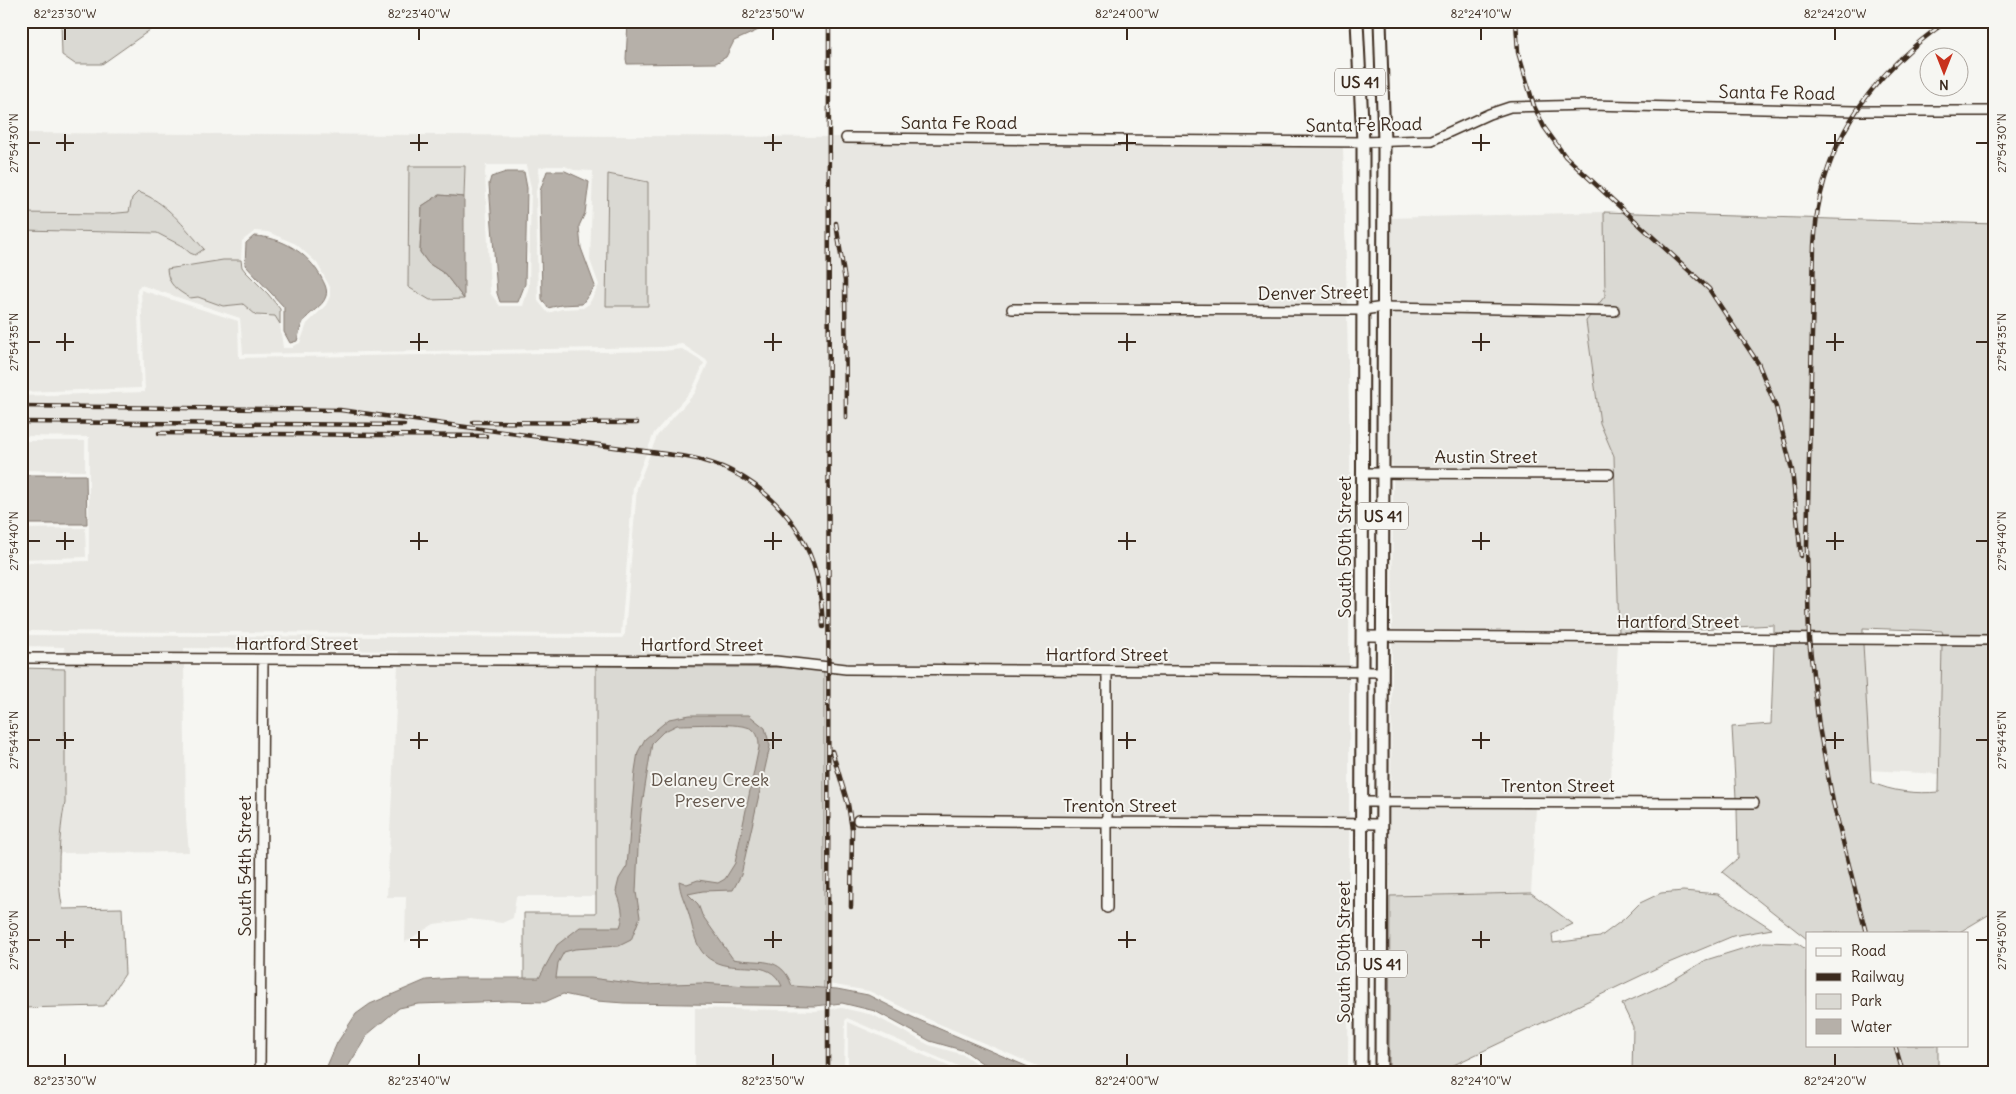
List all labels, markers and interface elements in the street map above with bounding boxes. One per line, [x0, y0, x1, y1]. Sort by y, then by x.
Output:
text: 82°23'30"W [34, 6, 97, 21]
text: 82°23'40"W [388, 6, 450, 21]
text: 82°23'50"W [742, 6, 805, 21]
text: 82°24'00"W [1095, 6, 1159, 21]
text: 82°24'10"W [1451, 6, 1511, 21]
text: 82°24'20"W [1804, 6, 1866, 21]
north arrow [1918, 48, 1968, 98]
road number: US 41 [1335, 68, 1385, 95]
text: N [1939, 76, 1949, 94]
street label: Santa Fe Road [1719, 80, 1836, 105]
street label: Santa Fe Road [901, 111, 1018, 134]
street label: Santa Fe Road [1306, 112, 1423, 137]
text: 27°54'30"N [6, 113, 21, 173]
text: 27°54'30"N [1994, 113, 2009, 173]
street label: Denver Street [1257, 280, 1369, 305]
text: 27°54'35"N [6, 313, 21, 371]
text: 27°54'35"N [1994, 313, 2009, 371]
street label: Austin Street [1434, 445, 1538, 468]
street label: South 50th Street [1333, 476, 1356, 618]
road number: US 41 [1358, 502, 1408, 530]
text: 27°54'40"N [6, 511, 21, 571]
text: 27°54'40"N [1994, 511, 2009, 571]
street label: Hartford Street [1617, 610, 1739, 633]
street label: Hartford Street [236, 632, 358, 655]
street label: Hartford Street [641, 633, 763, 656]
street label: Hartford Street [1046, 643, 1168, 666]
text: 27°54'45"N [6, 711, 21, 769]
text: 27°54'45"N [1994, 711, 2009, 769]
park label: Delaney Creek Preserve [651, 768, 769, 812]
street label: Trenton Street [1501, 774, 1615, 797]
street label: Trenton Street [1063, 794, 1177, 817]
street label: South 54th Street [233, 796, 256, 936]
street label: South 50th Street [1332, 881, 1355, 1023]
text: 27°54'50"N [6, 910, 21, 970]
text: 27°54'50"N [1994, 910, 2009, 970]
legend [1806, 932, 1968, 1046]
text: Road [1851, 941, 1886, 960]
road number: US 41 [1357, 951, 1407, 978]
text: Railway [1851, 967, 1905, 986]
text: Park [1851, 991, 1882, 1010]
text: Water [1851, 1017, 1892, 1036]
text: 82°23'30"W [34, 1073, 97, 1088]
text: 82°23'40"W [388, 1073, 450, 1088]
text: 82°23'50"W [742, 1073, 805, 1088]
text: 82°24'00"W [1095, 1073, 1159, 1088]
text: 82°24'10"W [1451, 1073, 1511, 1088]
text: 82°24'20"W [1804, 1073, 1866, 1088]

